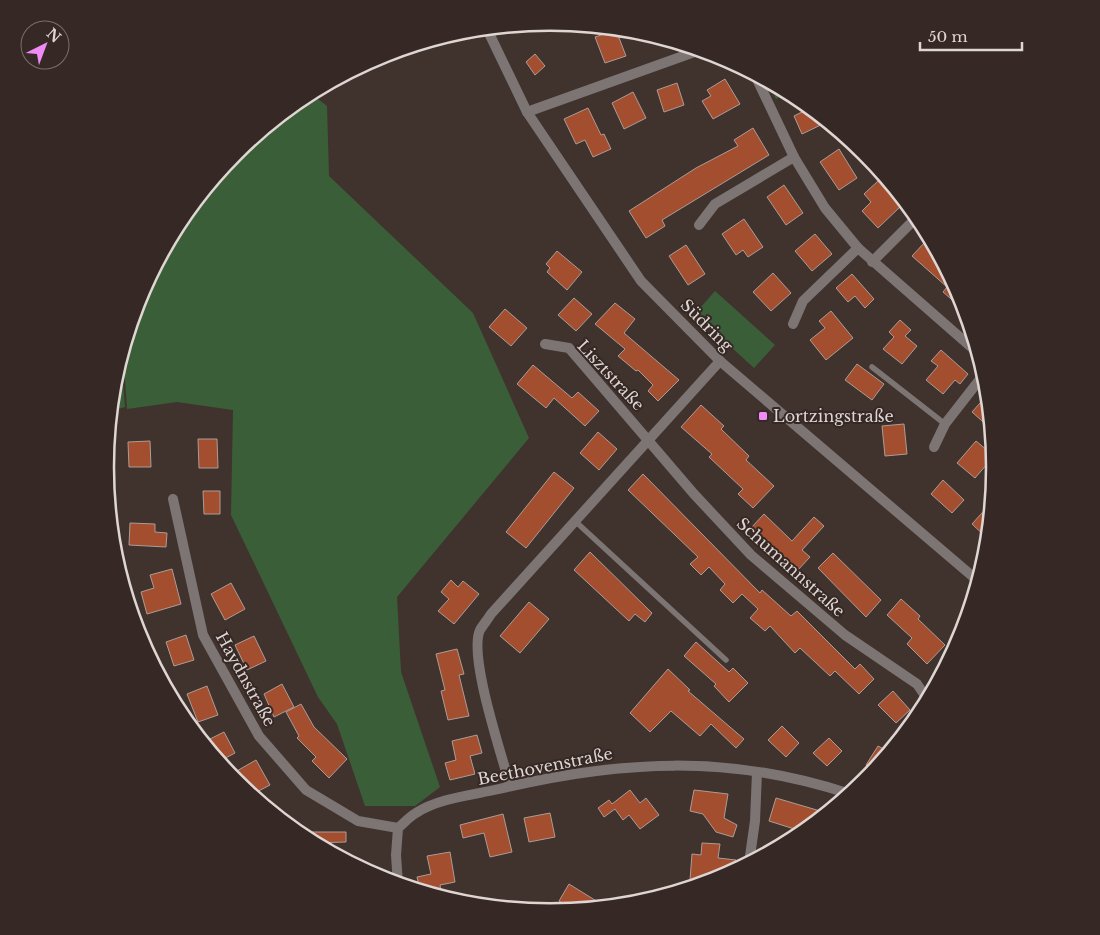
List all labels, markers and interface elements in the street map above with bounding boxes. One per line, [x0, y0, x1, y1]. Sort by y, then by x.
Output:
north arrow [20, 20, 70, 70]
scale bar [920, 20, 1022, 52]
text: N [43, 24, 65, 46]
text: 50 m [928, 27, 968, 46]
street label: Südring [677, 295, 738, 356]
street label: Lisztstraße [573, 336, 649, 414]
place label: Lortzingstraße [773, 406, 894, 426]
marker: Lortzingstraße [757, 410, 769, 422]
street label: Schumannstraße [733, 513, 849, 621]
street label: Haydnstraße [212, 628, 280, 730]
street label: Beethovenstraße [476, 743, 614, 789]

